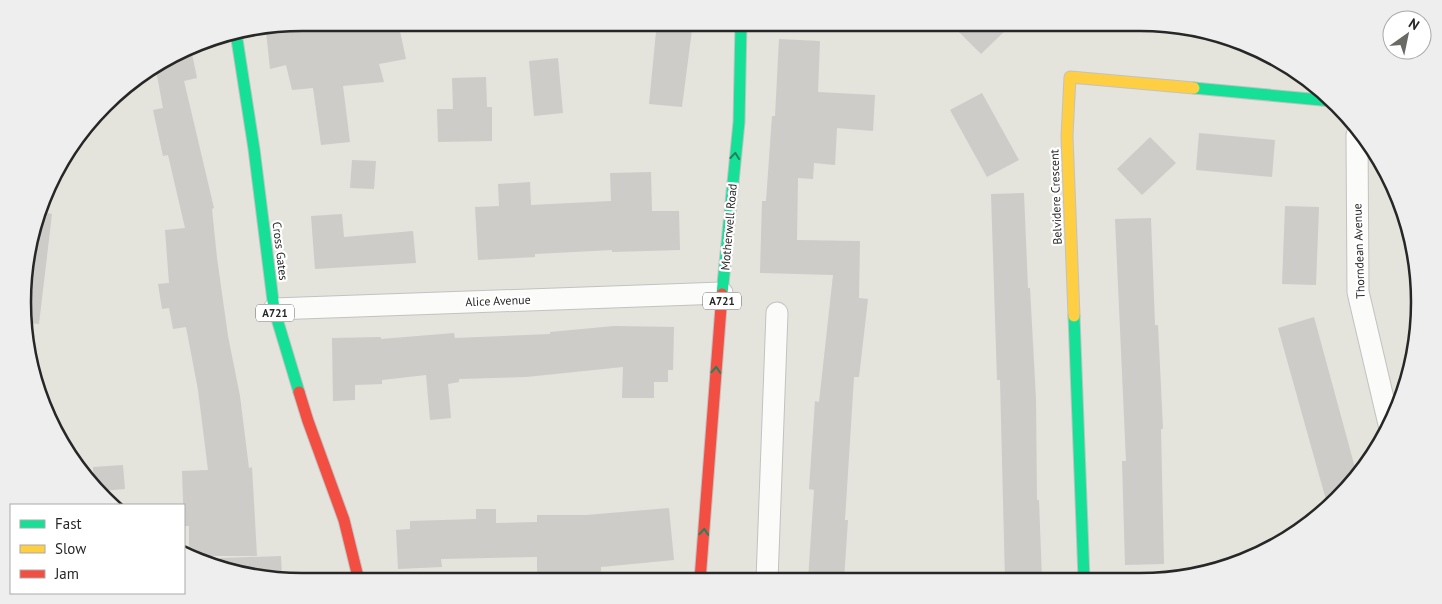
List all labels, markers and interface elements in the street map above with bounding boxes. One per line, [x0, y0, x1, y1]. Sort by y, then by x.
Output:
north arrow [1382, 10, 1432, 60]
text: N [1405, 14, 1423, 34]
street label: Belvidere Crescent [1046, 149, 1065, 245]
one-way arrow [730, 151, 741, 159]
street label: Motherwell Road [717, 183, 740, 271]
street label: Thorndean Avenue [1349, 203, 1368, 299]
street label: Cross Gates [269, 221, 292, 281]
street label: Alice Avenue [465, 292, 531, 309]
road number: A721 [703, 292, 741, 310]
road number: A721 [256, 304, 294, 322]
one-way arrow [711, 365, 722, 373]
legend [10, 504, 185, 594]
text: Fast [55, 514, 82, 533]
one-way arrow [698, 528, 709, 536]
text: Slow [55, 539, 86, 558]
text: Jam [54, 564, 79, 583]

